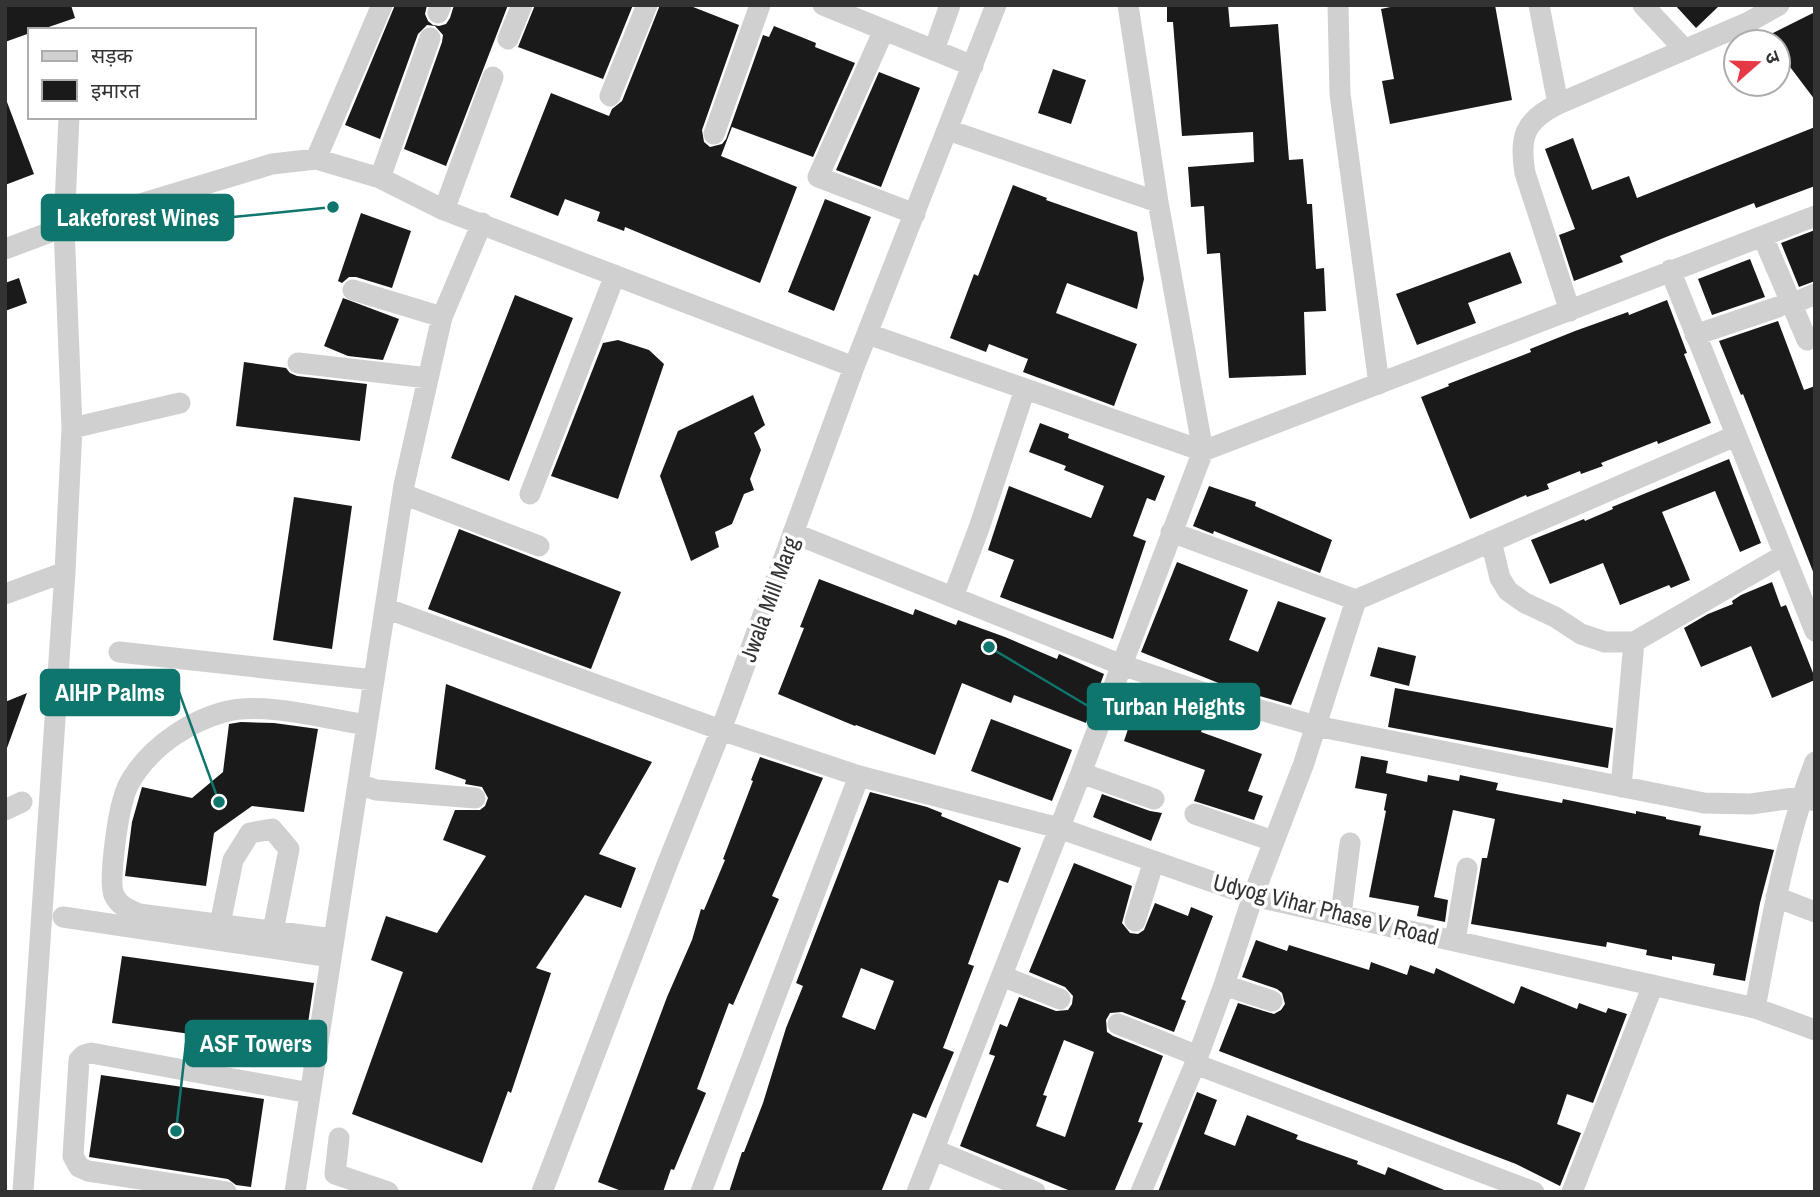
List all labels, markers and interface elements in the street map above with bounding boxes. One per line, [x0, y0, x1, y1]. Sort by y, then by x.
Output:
legend [28, 28, 256, 119]
north arrow [1722, 28, 1792, 98]
text: सड़क [91, 41, 133, 70]
text: उ [1759, 48, 1787, 68]
text: इमारत [91, 76, 141, 105]
callout: Lakeforest Wines [42, 195, 233, 240]
text: Lakeforest Wines [57, 201, 219, 233]
street label: Jwala Mill Marg [732, 532, 806, 666]
callout: AIHP Palms [41, 670, 179, 715]
text: AIHP Palms [55, 676, 165, 708]
callout: Turban Heights [1088, 684, 1259, 729]
text: Turban Heights [1103, 690, 1245, 722]
street label: Udyog Vihar Phase V Road [1210, 866, 1442, 952]
callout: ASF Towers [186, 1021, 326, 1066]
text: ASF Towers [200, 1027, 312, 1059]

